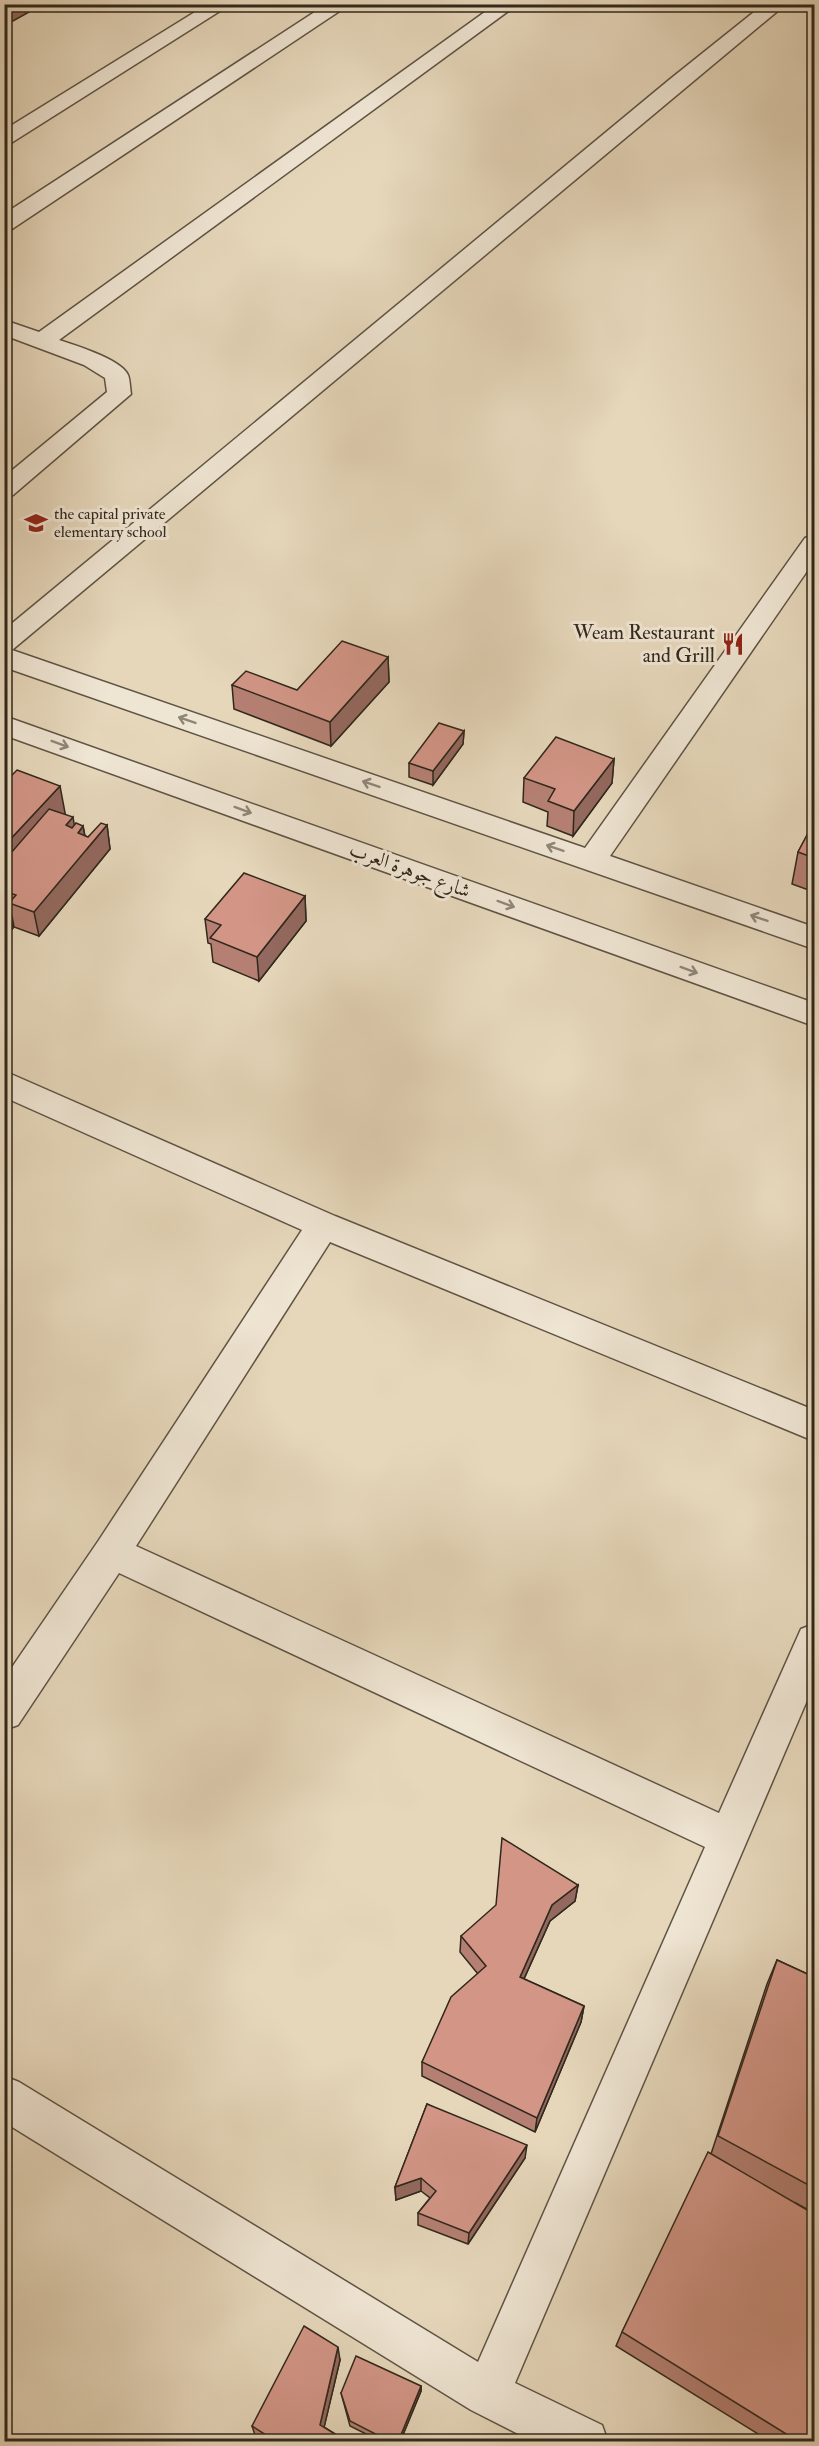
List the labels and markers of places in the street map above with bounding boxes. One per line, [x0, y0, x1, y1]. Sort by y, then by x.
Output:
place label: the capital private elementary school [54, 504, 167, 542]
school or university icon: the capital private elementary school [23, 510, 49, 536]
place label: Weam Restaurant and Grill [572, 620, 716, 668]
restaurant icon: Weam Restaurant and Grill [720, 631, 746, 657]

